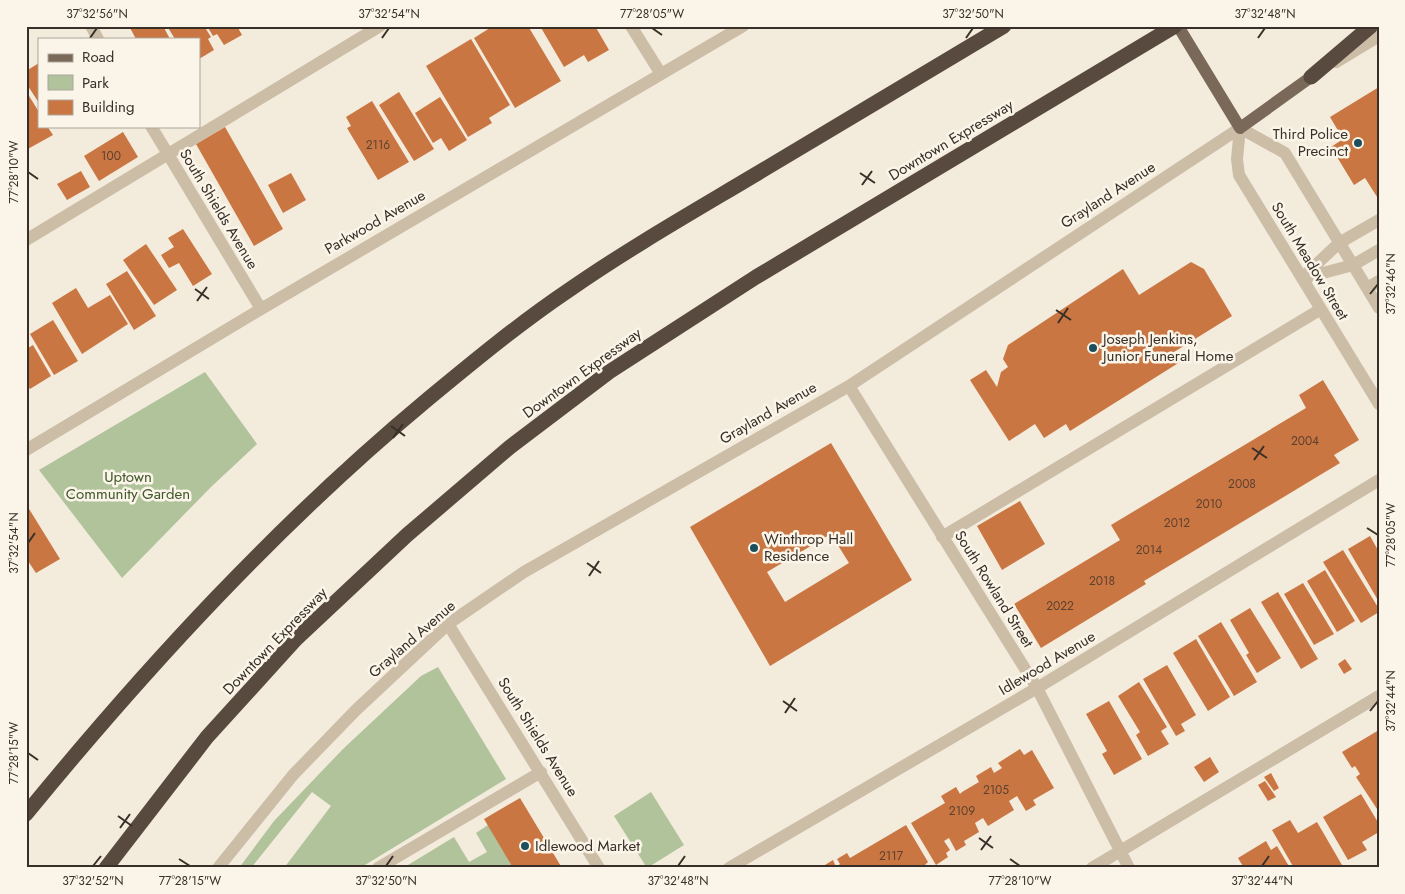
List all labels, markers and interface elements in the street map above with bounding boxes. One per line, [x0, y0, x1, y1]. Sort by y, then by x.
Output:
text: 37°32'56"N [66, 5, 128, 23]
text: 37°32'54"N [358, 5, 420, 23]
text: 77°28'05"W [620, 5, 684, 23]
text: 37°32'50"N [942, 5, 1004, 23]
text: 37°32'48"N [1234, 5, 1296, 23]
legend [38, 38, 200, 128]
text: Road [82, 46, 114, 68]
text: Park [82, 72, 109, 94]
street label: Downtown Expressway [884, 94, 1018, 186]
text: Building [82, 96, 134, 118]
place label: Third Police Precinct [1273, 123, 1348, 162]
house number: 2116 [366, 136, 390, 154]
marker: Third Police Precinct [1352, 137, 1364, 149]
text: 77°28'10"W [5, 140, 23, 203]
street label: South Shields Avenue [174, 145, 264, 274]
house number: 100 [101, 147, 121, 165]
street label: Grayland Avenue [1056, 156, 1160, 234]
street label: Parkwood Avenue [321, 184, 430, 260]
street label: South Meadow Street [1266, 198, 1354, 325]
text: 37°32'46"N [1382, 253, 1400, 315]
street label: Downtown Expressway [518, 322, 646, 424]
place label: Joseph Jenkins, Junior Funeral Home [1101, 328, 1234, 367]
marker: Joseph Jenkins, Junior Funeral Home [1087, 342, 1099, 354]
street label: Grayland Avenue [715, 376, 821, 450]
house number: 2004 [1291, 432, 1319, 450]
park label: Uptown Community Garden [66, 466, 190, 505]
house number: 2008 [1228, 475, 1256, 493]
house number: 2010 [1196, 495, 1222, 513]
text: 77°28'05"W [1382, 503, 1400, 567]
text: 37°32'54"N [5, 512, 23, 574]
house number: 2012 [1164, 514, 1190, 532]
street label: South Rowland Street [949, 526, 1039, 652]
place label: Winthrop Hall Residence [764, 528, 853, 567]
house number: 2014 [1136, 541, 1162, 559]
marker: Winthrop Hall Residence [748, 542, 760, 554]
house number: 2018 [1089, 572, 1115, 590]
street label: Downtown Expressway [218, 582, 333, 700]
street label: Grayland Avenue [364, 595, 460, 683]
house number: 2022 [1046, 597, 1074, 615]
street label: Idlewood Avenue [994, 625, 1100, 701]
text: 37°32'44"N [1382, 670, 1400, 732]
street label: South Shields Avenue [492, 673, 584, 801]
text: 77°28'15"W [5, 722, 23, 784]
house number: 2105 [983, 781, 1009, 799]
house number: 2109 [949, 802, 975, 820]
place label: Idlewood Market [535, 835, 640, 857]
marker: Idlewood Market [519, 840, 531, 852]
house number: 2117 [879, 847, 904, 865]
text: 37°32'52"N [62, 872, 124, 890]
text: 77°28'15"W [159, 872, 221, 890]
text: 37°32'50"N [355, 872, 417, 890]
text: 37°32'48"N [647, 872, 709, 890]
text: 77°28'10"W [989, 872, 1052, 890]
text: 37°32'44"N [1231, 872, 1293, 890]

